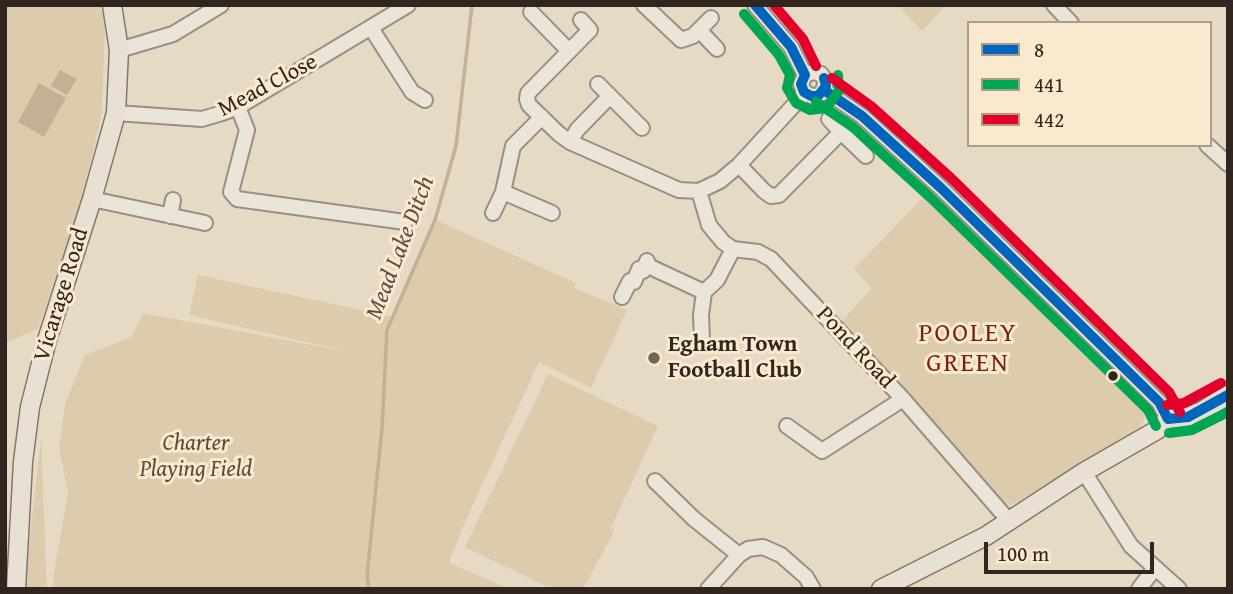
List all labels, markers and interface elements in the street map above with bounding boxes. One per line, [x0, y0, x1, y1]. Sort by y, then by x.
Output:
legend [967, 21, 1212, 147]
text: 8 [1034, 34, 1044, 65]
street label: Mead Close [214, 48, 322, 124]
text: 441 [1034, 69, 1064, 100]
text: 442 [1034, 104, 1064, 135]
water label: Mead Lake Ditch [360, 172, 442, 324]
street label: Vicarage Road [29, 225, 95, 365]
street label: Pond Road [810, 301, 900, 395]
district label: POOLEY GREEN [919, 318, 1017, 380]
place label: Egham Town Football Club [668, 331, 802, 385]
marker: Egham Town Football Club [646, 350, 662, 366]
unlabelled marker [1106, 369, 1120, 383]
park label: Charter Playing Field [140, 430, 252, 484]
scale bar [988, 528, 1158, 572]
text: 100 m [997, 538, 1049, 569]

